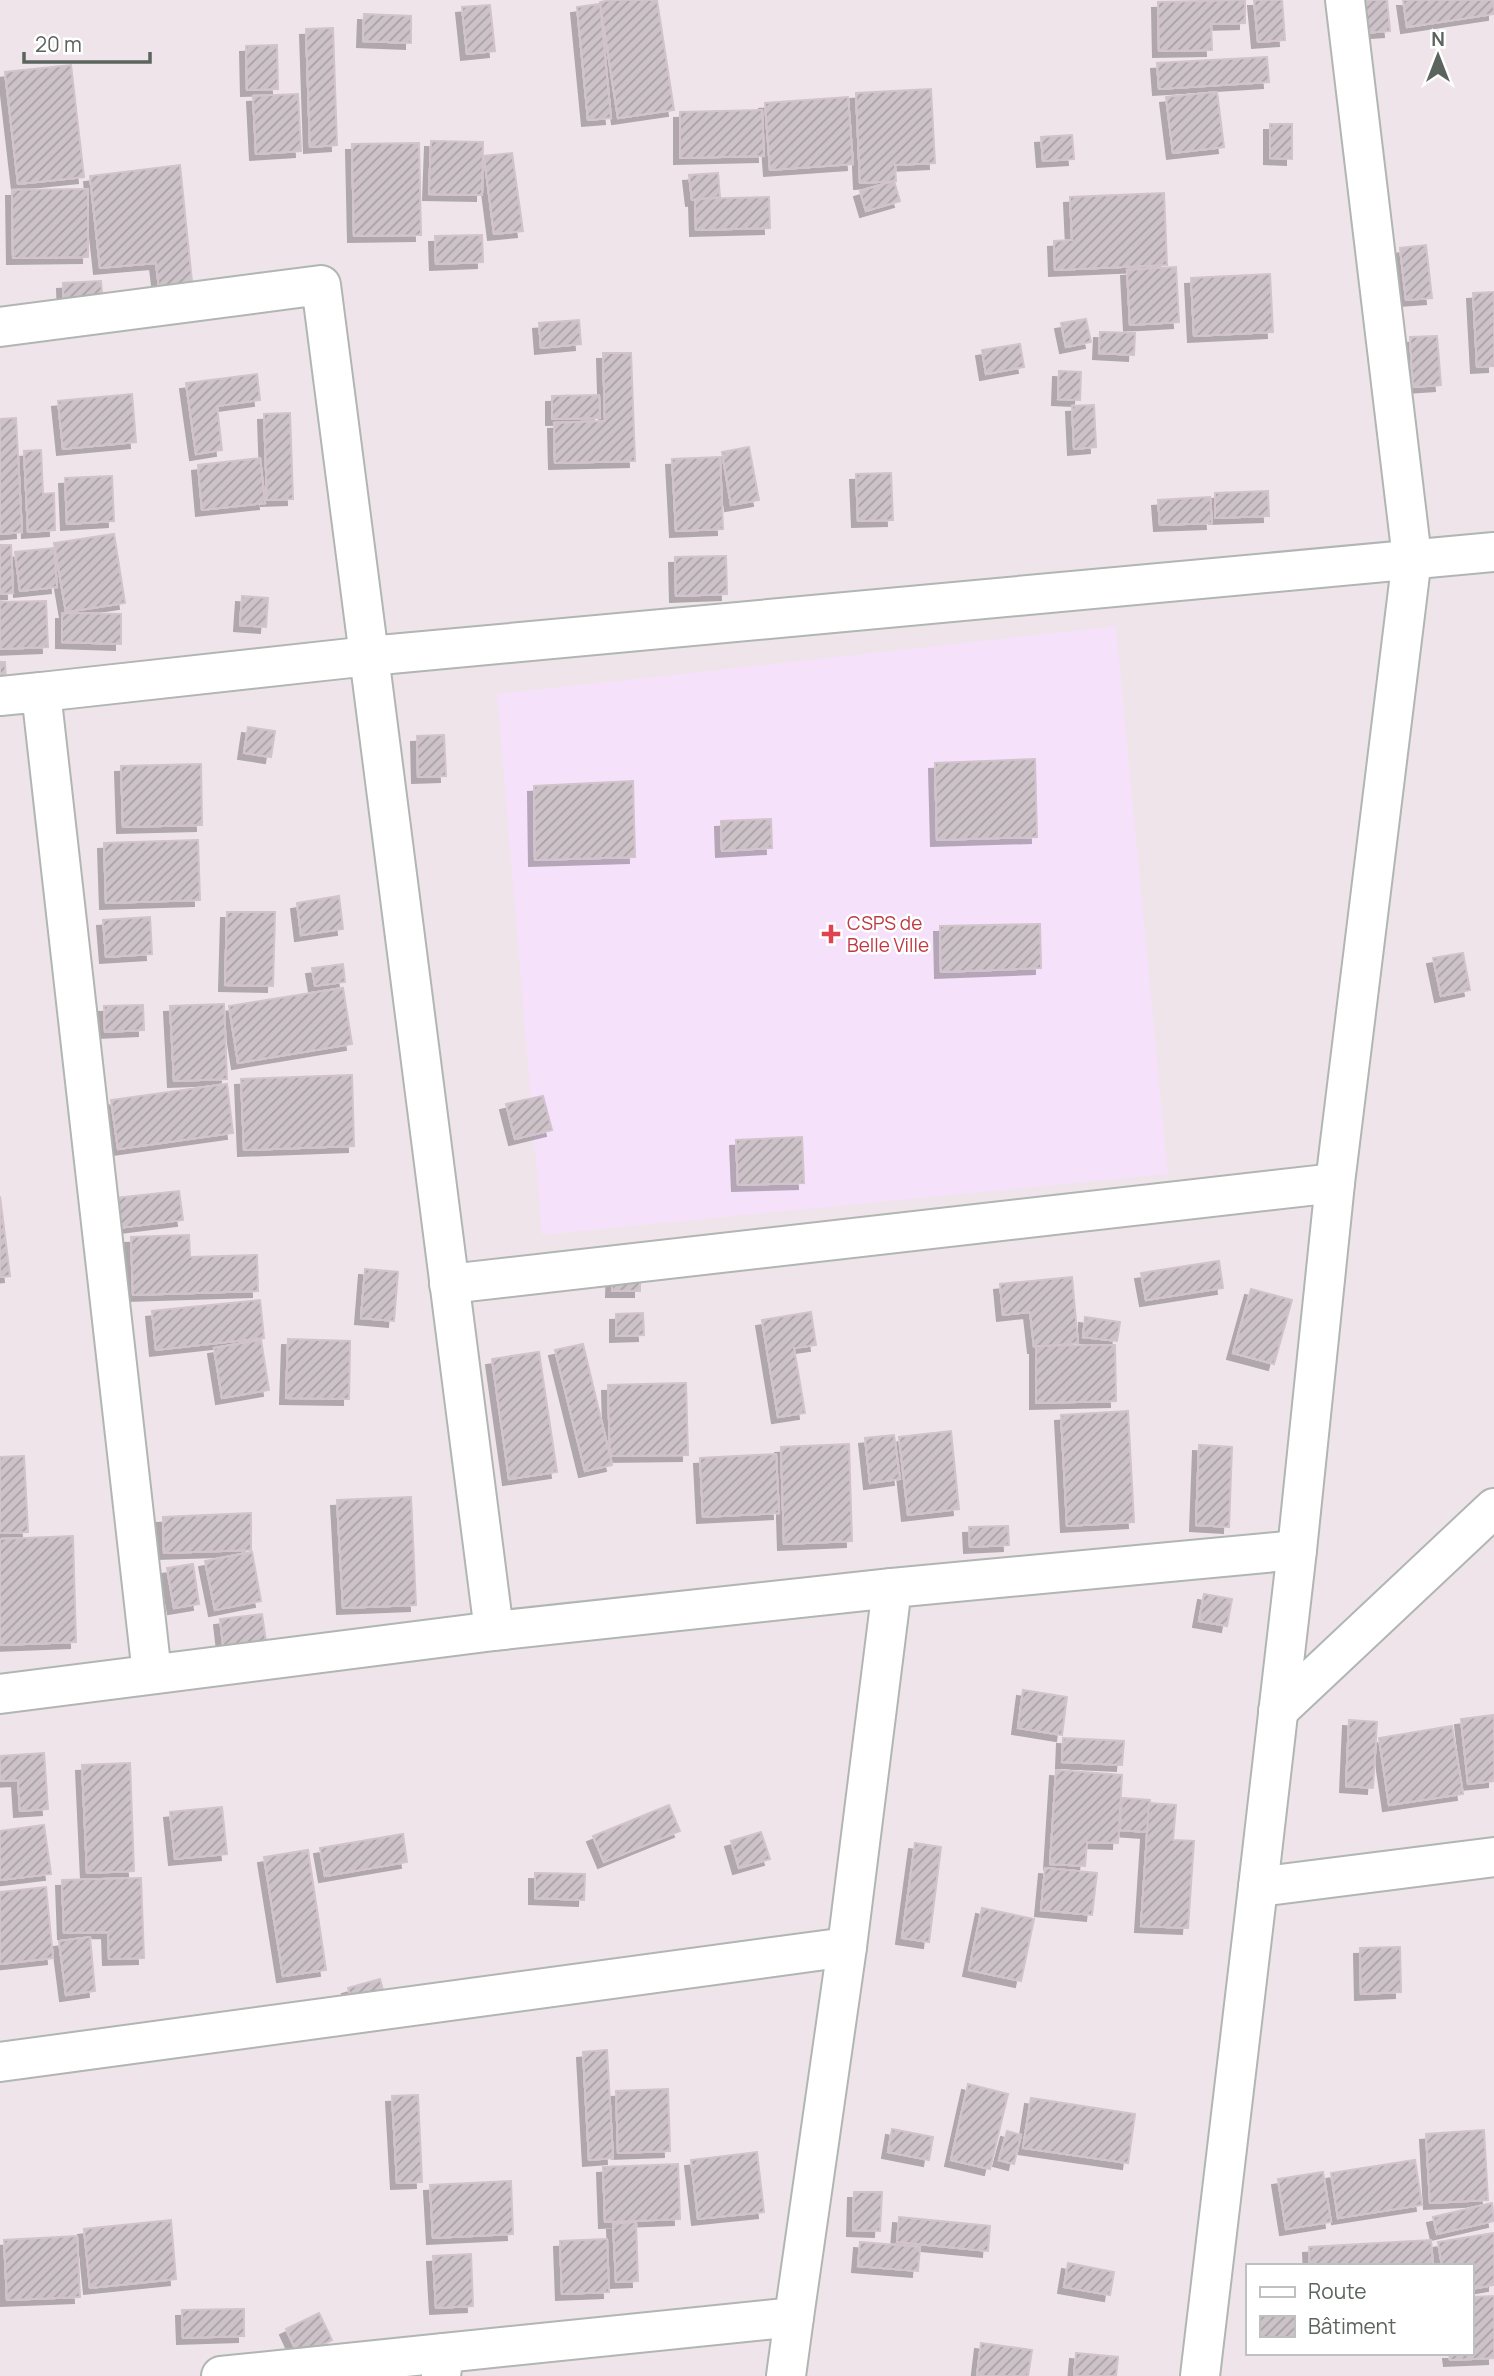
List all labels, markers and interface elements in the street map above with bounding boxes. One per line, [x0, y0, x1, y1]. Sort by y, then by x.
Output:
scale bar [24, 21, 150, 65]
north arrow [1403, 21, 1473, 91]
text: N [1431, 26, 1445, 52]
text: 20 m [35, 30, 82, 58]
place label: CSPS de Belle Ville [847, 910, 929, 958]
marker: CSPS de Belle Ville [821, 924, 841, 944]
legend [1246, 2264, 1473, 2355]
text: Route [1308, 2277, 1366, 2305]
text: Bâtiment [1308, 2312, 1396, 2340]

